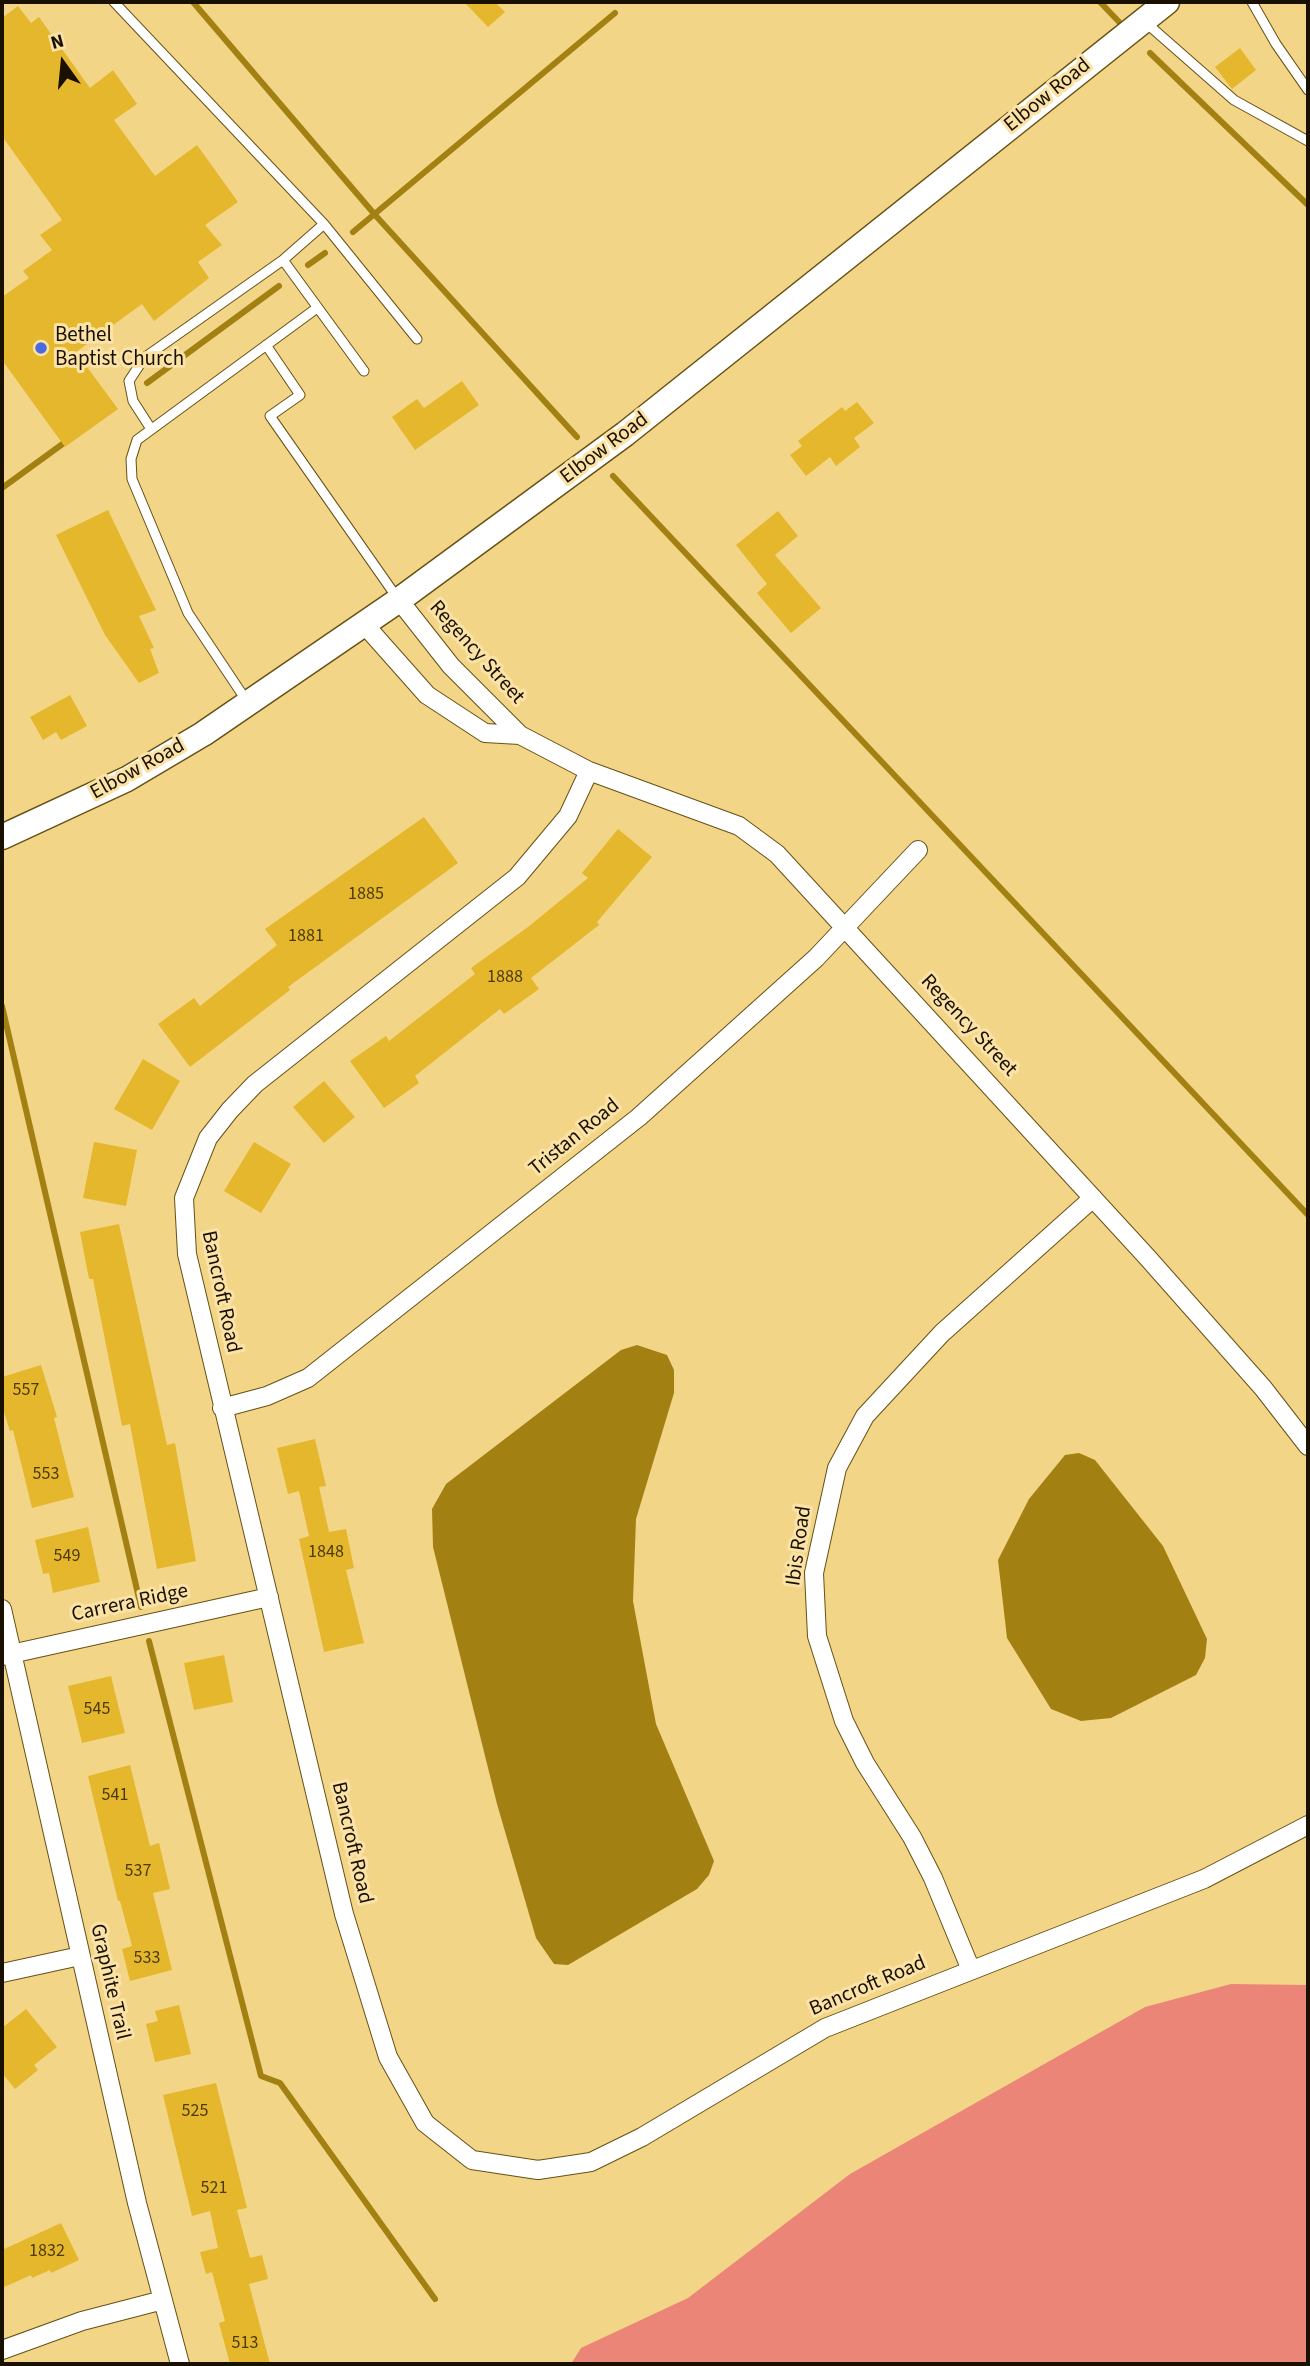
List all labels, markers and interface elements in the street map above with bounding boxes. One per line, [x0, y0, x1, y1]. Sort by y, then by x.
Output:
north arrow [28, 28, 98, 98]
text: N [48, 28, 67, 57]
street label: Elbow Road [1000, 54, 1096, 138]
place label: Bethel Baptist Church [55, 323, 184, 373]
marker: Bethel Baptist Church [33, 340, 49, 356]
street label: Elbow Road [556, 408, 654, 490]
street label: Regency Street [423, 596, 529, 710]
street label: Elbow Road [87, 734, 189, 806]
house number: 1885 [348, 884, 384, 906]
house number: 1881 [288, 926, 324, 948]
house number: 1888 [487, 967, 523, 989]
street label: Regency Street [914, 970, 1022, 1082]
street label: Tristan Road [525, 1094, 625, 1182]
street label: Bancroft Road [195, 1229, 245, 1355]
house number: 557 [13, 1380, 39, 1402]
house number: 553 [33, 1464, 59, 1486]
street label: Ibis Road [782, 1504, 818, 1588]
house number: 1848 [308, 1542, 344, 1564]
house number: 549 [54, 1546, 80, 1568]
street label: Carrera Ridge [69, 1579, 191, 1629]
house number: 545 [84, 1699, 110, 1721]
street label: Bancroft Road [325, 1780, 377, 1906]
house number: 541 [102, 1785, 128, 1807]
house number: 537 [125, 1861, 151, 1883]
street label: Graphite Trail [83, 1922, 135, 2042]
house number: 533 [134, 1948, 160, 1970]
street label: Bancroft Road [806, 1951, 930, 2023]
house number: 525 [182, 2101, 208, 2123]
house number: 521 [201, 2178, 227, 2200]
house number: 1832 [29, 2241, 65, 2263]
house number: 513 [232, 2333, 258, 2355]

